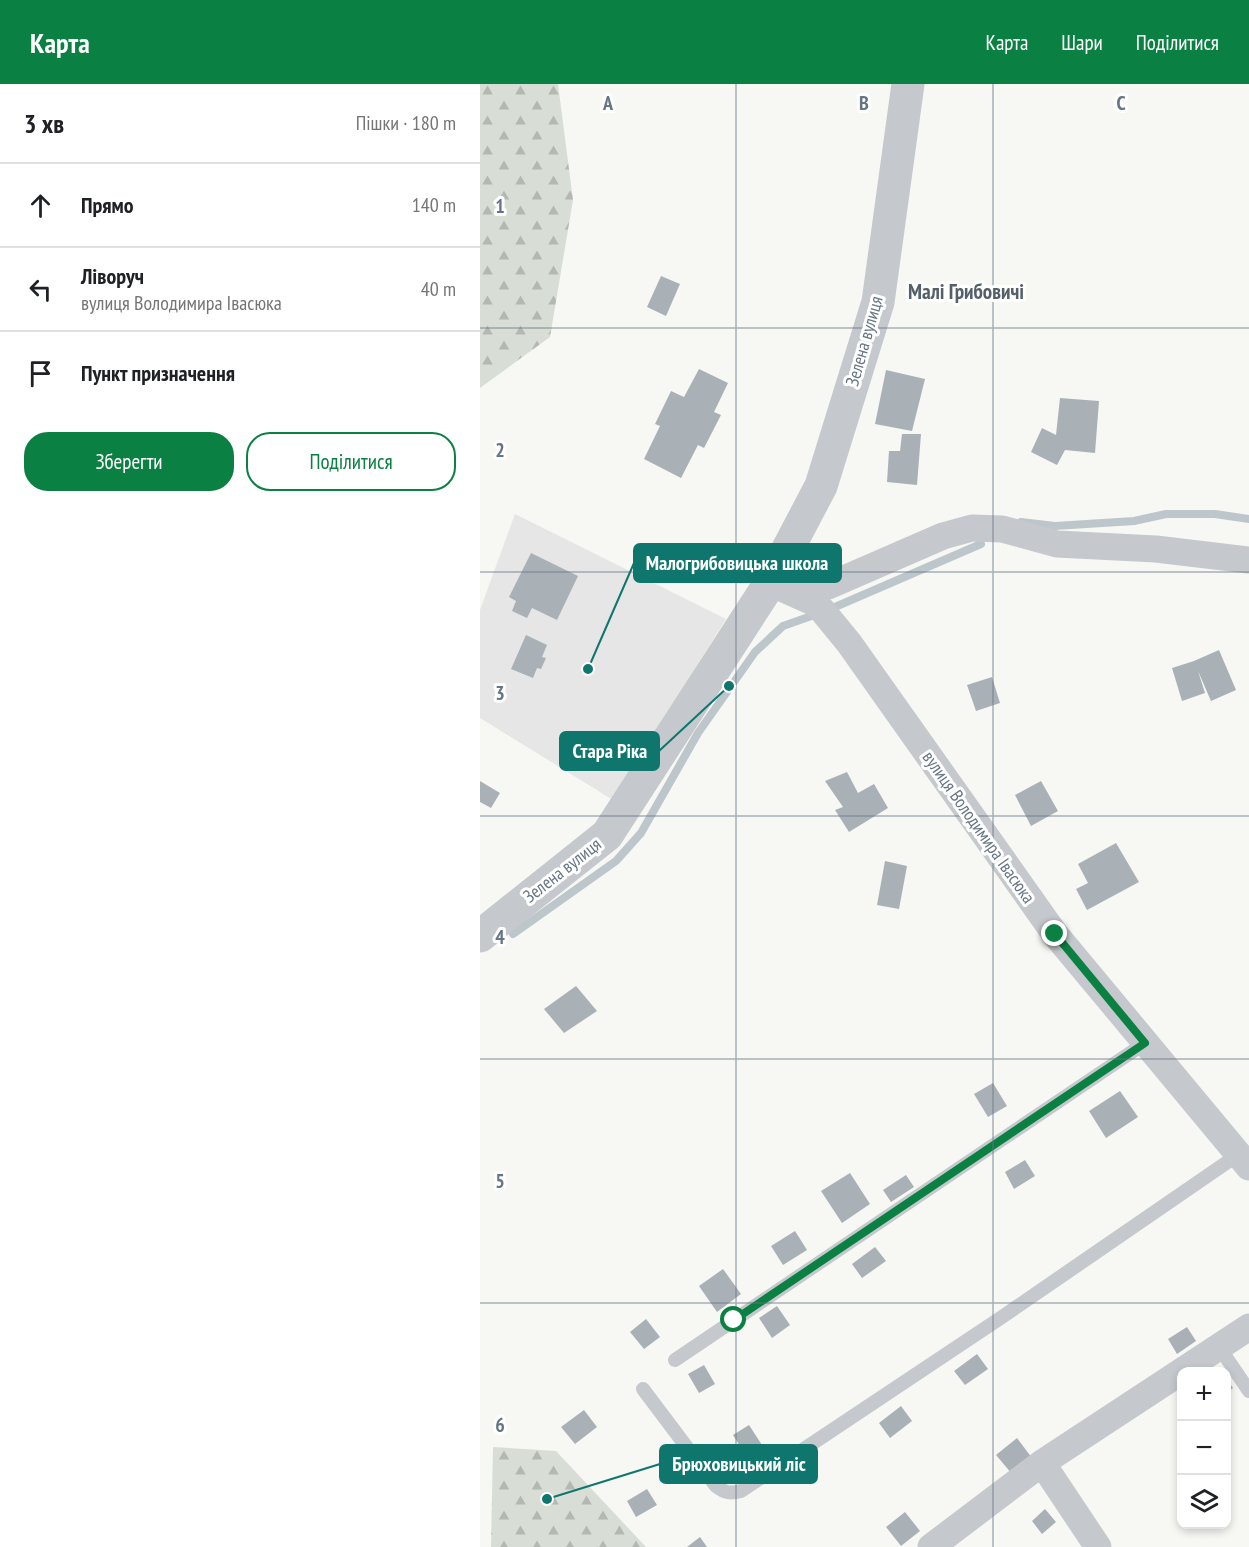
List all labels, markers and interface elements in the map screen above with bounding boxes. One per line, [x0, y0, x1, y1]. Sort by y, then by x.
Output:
text: Карта [30, 24, 90, 61]
text: Карта [986, 29, 1028, 56]
text: Шари [1061, 29, 1103, 56]
text: Поділитися [1136, 29, 1219, 56]
text: A [602, 90, 614, 116]
text: B [859, 90, 869, 116]
text: C [1116, 90, 1126, 116]
text: 3 хв [24, 107, 64, 140]
text: Пішки · 180 m [356, 110, 456, 136]
icon: ahead [24, 189, 57, 222]
text: Прямо [81, 191, 134, 219]
text: 140 m [412, 192, 456, 218]
text: 1 [495, 193, 505, 219]
text: Ліворуч [81, 262, 144, 290]
icon: left [24, 273, 57, 306]
text: 40 m [421, 276, 456, 302]
district label: Малі Грибовичі [908, 278, 1024, 305]
text: вулиця Володимира Івасюка [81, 290, 282, 316]
street label: Зелена вулиця [840, 293, 888, 389]
icon: arrive [24, 357, 57, 390]
text: Пункт призначення [81, 359, 235, 387]
button: Зберегти [24, 432, 234, 491]
button: Поділитися [246, 432, 456, 491]
text: 2 [495, 437, 505, 463]
callout: Малогрибовицька школа [634, 544, 841, 582]
text: Малогрибовицька школа [646, 550, 828, 576]
text: 3 [495, 680, 505, 706]
callout: Стара Ріка [560, 732, 659, 770]
text: Стара Ріка [573, 738, 647, 764]
street label: вулиця Володимира Івасюка [918, 746, 1040, 908]
street label: Зелена вулиця [518, 832, 606, 908]
route end [1041, 920, 1067, 946]
text: 4 [495, 924, 505, 950]
text: 5 [495, 1168, 505, 1194]
route start [720, 1306, 746, 1332]
map controls [1177, 1367, 1231, 1529]
button: + [1177, 1367, 1231, 1421]
text: 6 [495, 1412, 505, 1438]
button: − [1177, 1421, 1231, 1475]
callout: Брюховицький ліс [660, 1445, 817, 1483]
text: Брюховицький ліс [672, 1451, 806, 1477]
button: layers [1177, 1475, 1231, 1529]

